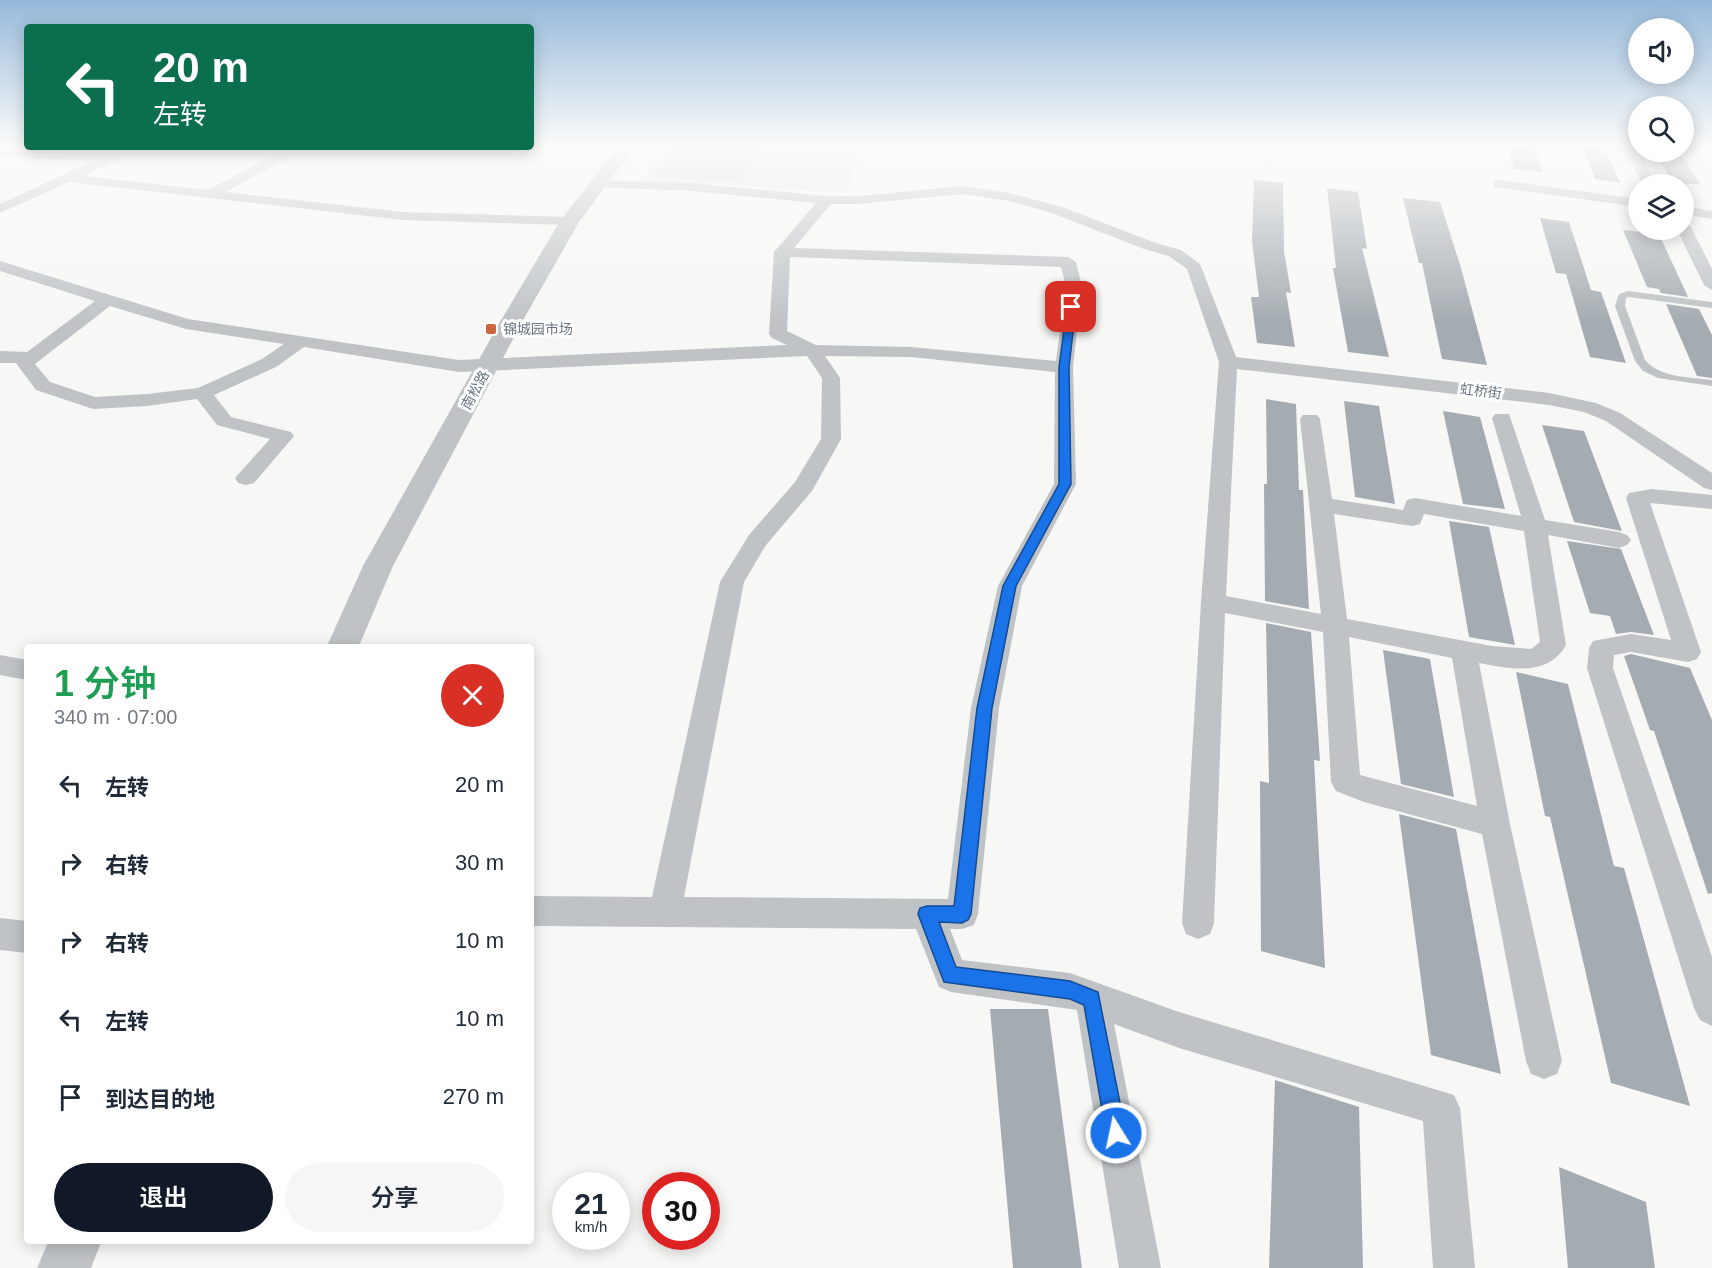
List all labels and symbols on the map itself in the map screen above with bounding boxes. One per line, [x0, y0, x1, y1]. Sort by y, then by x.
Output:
pin [1045, 281, 1096, 332]
place label: 锦城园市场 [503, 321, 573, 337]
marker: 锦城园市场 [484, 322, 498, 336]
street label: 南松路 [458, 368, 492, 412]
street label: 虹桥街 [1459, 381, 1503, 401]
position arrow [1084, 1101, 1148, 1165]
speed limit sign: 30 [642, 1172, 720, 1250]

